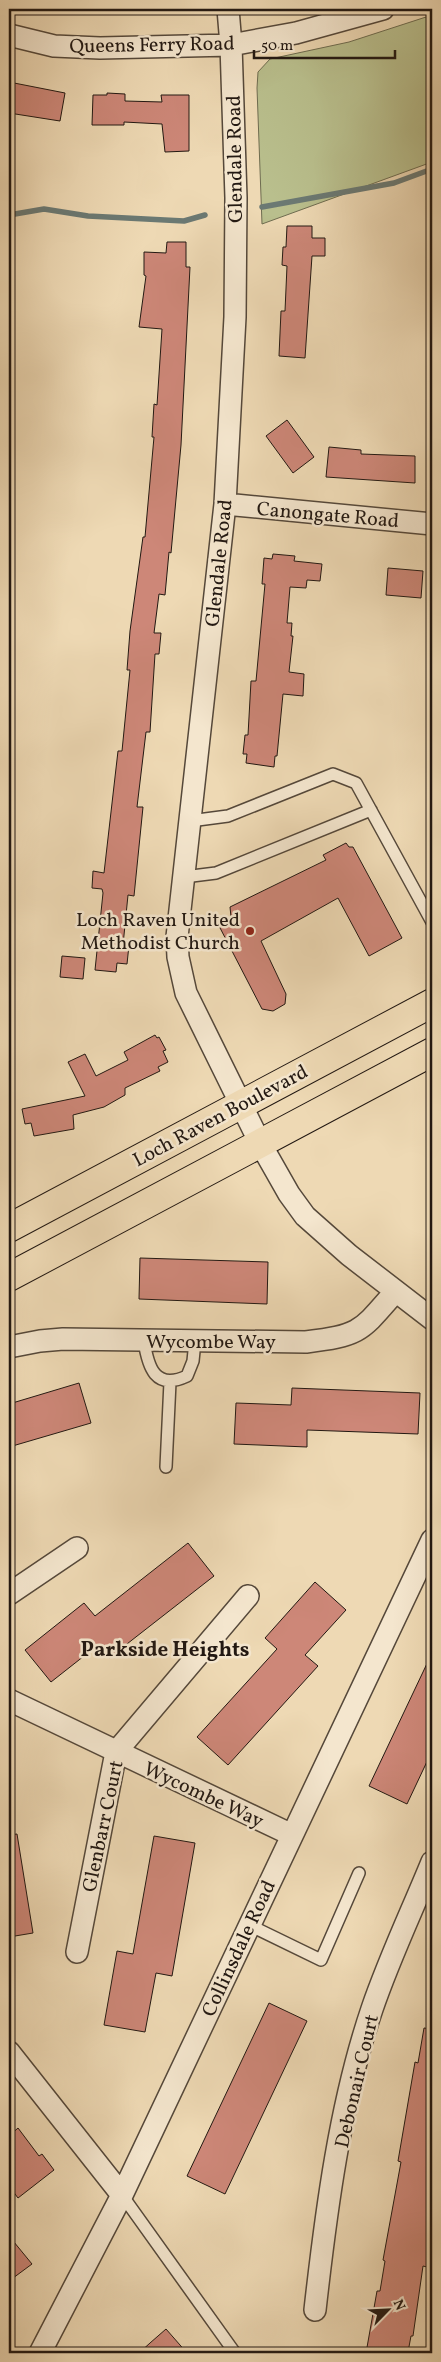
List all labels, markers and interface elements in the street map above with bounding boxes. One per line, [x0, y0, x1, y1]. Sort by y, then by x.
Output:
scale bar [254, 28, 395, 60]
street label: Queens Ferry Road [69, 31, 235, 61]
text: 50 m [261, 36, 293, 57]
street label: Glendale Road [221, 95, 251, 223]
street label: Canongate Road [255, 496, 400, 536]
street label: Glendale Road [199, 498, 241, 628]
place label: Loch Raven United Methodist Church [76, 907, 240, 958]
marker: Loch Raven United Methodist Church [244, 925, 256, 937]
street label: Loch Raven Boulevard [128, 1059, 314, 1175]
street label: Wycombe Way [146, 1329, 276, 1357]
district label: Parkside Heights [80, 1636, 250, 1665]
street label: Wycombe Way [138, 1756, 268, 1836]
street label: Glenbarr Court [76, 1758, 132, 1895]
street label: Collinsdale Road [196, 1876, 284, 2022]
street label: Debonair Court [329, 2012, 387, 2151]
north arrow [364, 2284, 414, 2334]
text: N [388, 2297, 409, 2314]

